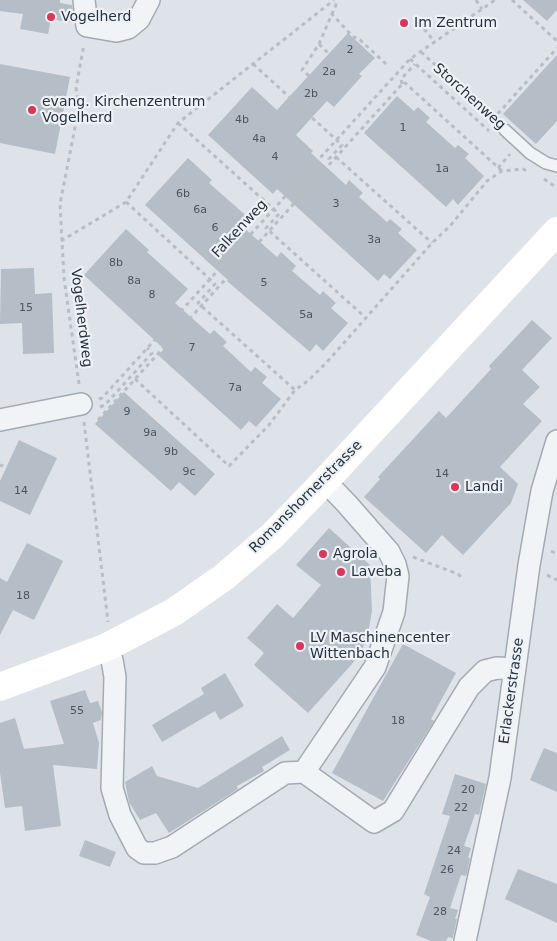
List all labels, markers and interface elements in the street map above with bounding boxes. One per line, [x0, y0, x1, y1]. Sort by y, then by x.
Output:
place label: Vogelherd [61, 9, 131, 25]
marker: Vogelherd [45, 11, 57, 23]
place label: Im Zentrum [414, 15, 497, 31]
marker: Im Zentrum [398, 17, 410, 29]
house number: 2 [347, 43, 353, 57]
street label: Storchenweg [429, 60, 509, 134]
house number: 2a [322, 65, 336, 79]
house number: 2b [304, 87, 318, 101]
place label: evang. Kirchenzentrum Vogelherd [42, 94, 205, 126]
marker: evang. Kirchenzentrum Vogelherd [26, 104, 38, 116]
house number: 4b [235, 113, 249, 127]
house number: 1 [400, 121, 406, 135]
house number: 4a [252, 132, 266, 146]
house number: 4 [272, 150, 278, 164]
house number: 1a [435, 162, 449, 176]
house number: 6b [176, 187, 190, 201]
street label: Falkenweg [209, 196, 271, 262]
house number: 3 [333, 197, 339, 211]
house number: 6a [193, 203, 207, 217]
house number: 6 [212, 221, 218, 235]
house number: 3a [367, 233, 381, 247]
house number: 8b [109, 256, 123, 270]
street label: Vogelherdweg [67, 268, 95, 368]
house number: 8a [127, 274, 141, 288]
house number: 5 [261, 276, 267, 290]
house number: 8 [149, 288, 155, 302]
house number: 15 [19, 301, 33, 315]
house number: 5a [299, 308, 313, 322]
house number: 7 [189, 341, 195, 355]
house number: 7a [228, 381, 242, 395]
house number: 9 [124, 405, 130, 419]
house number: 9a [143, 426, 157, 440]
street label: Romanshornerstrasse [246, 437, 366, 557]
house number: 9b [164, 445, 178, 459]
house number: 9c [182, 465, 196, 479]
house number: 14 [435, 467, 449, 481]
place label: Landi [465, 479, 503, 495]
marker: Landi [449, 481, 461, 493]
house number: 14 [14, 484, 28, 498]
place label: Agrola [333, 546, 378, 562]
marker: Agrola [317, 548, 329, 560]
place label: Laveba [351, 564, 402, 580]
marker: Laveba [335, 566, 347, 578]
house number: 18 [16, 589, 30, 603]
place label: LV Maschinencenter Wittenbach [310, 630, 450, 662]
street label: Erlackerstrasse [496, 637, 528, 745]
marker: LV Maschinencenter Wittenbach [294, 640, 306, 652]
house number: 55 [70, 704, 84, 718]
house number: 18 [391, 714, 405, 728]
house number: 20 [461, 783, 475, 797]
house number: 22 [454, 801, 468, 815]
house number: 24 [447, 844, 461, 858]
house number: 26 [440, 863, 454, 877]
house number: 28 [433, 905, 447, 919]

